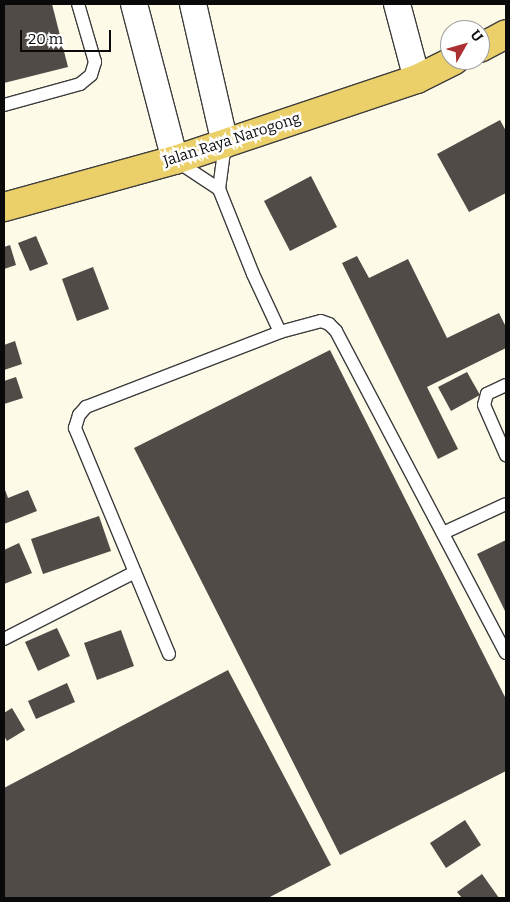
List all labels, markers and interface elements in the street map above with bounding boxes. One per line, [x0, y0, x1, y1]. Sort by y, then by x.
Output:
scale bar [22, 20, 114, 52]
north arrow [440, 20, 490, 70]
text: U [467, 27, 486, 45]
text: 20 m [28, 30, 63, 48]
street label: Jalan Raya Narogong [161, 109, 303, 171]

